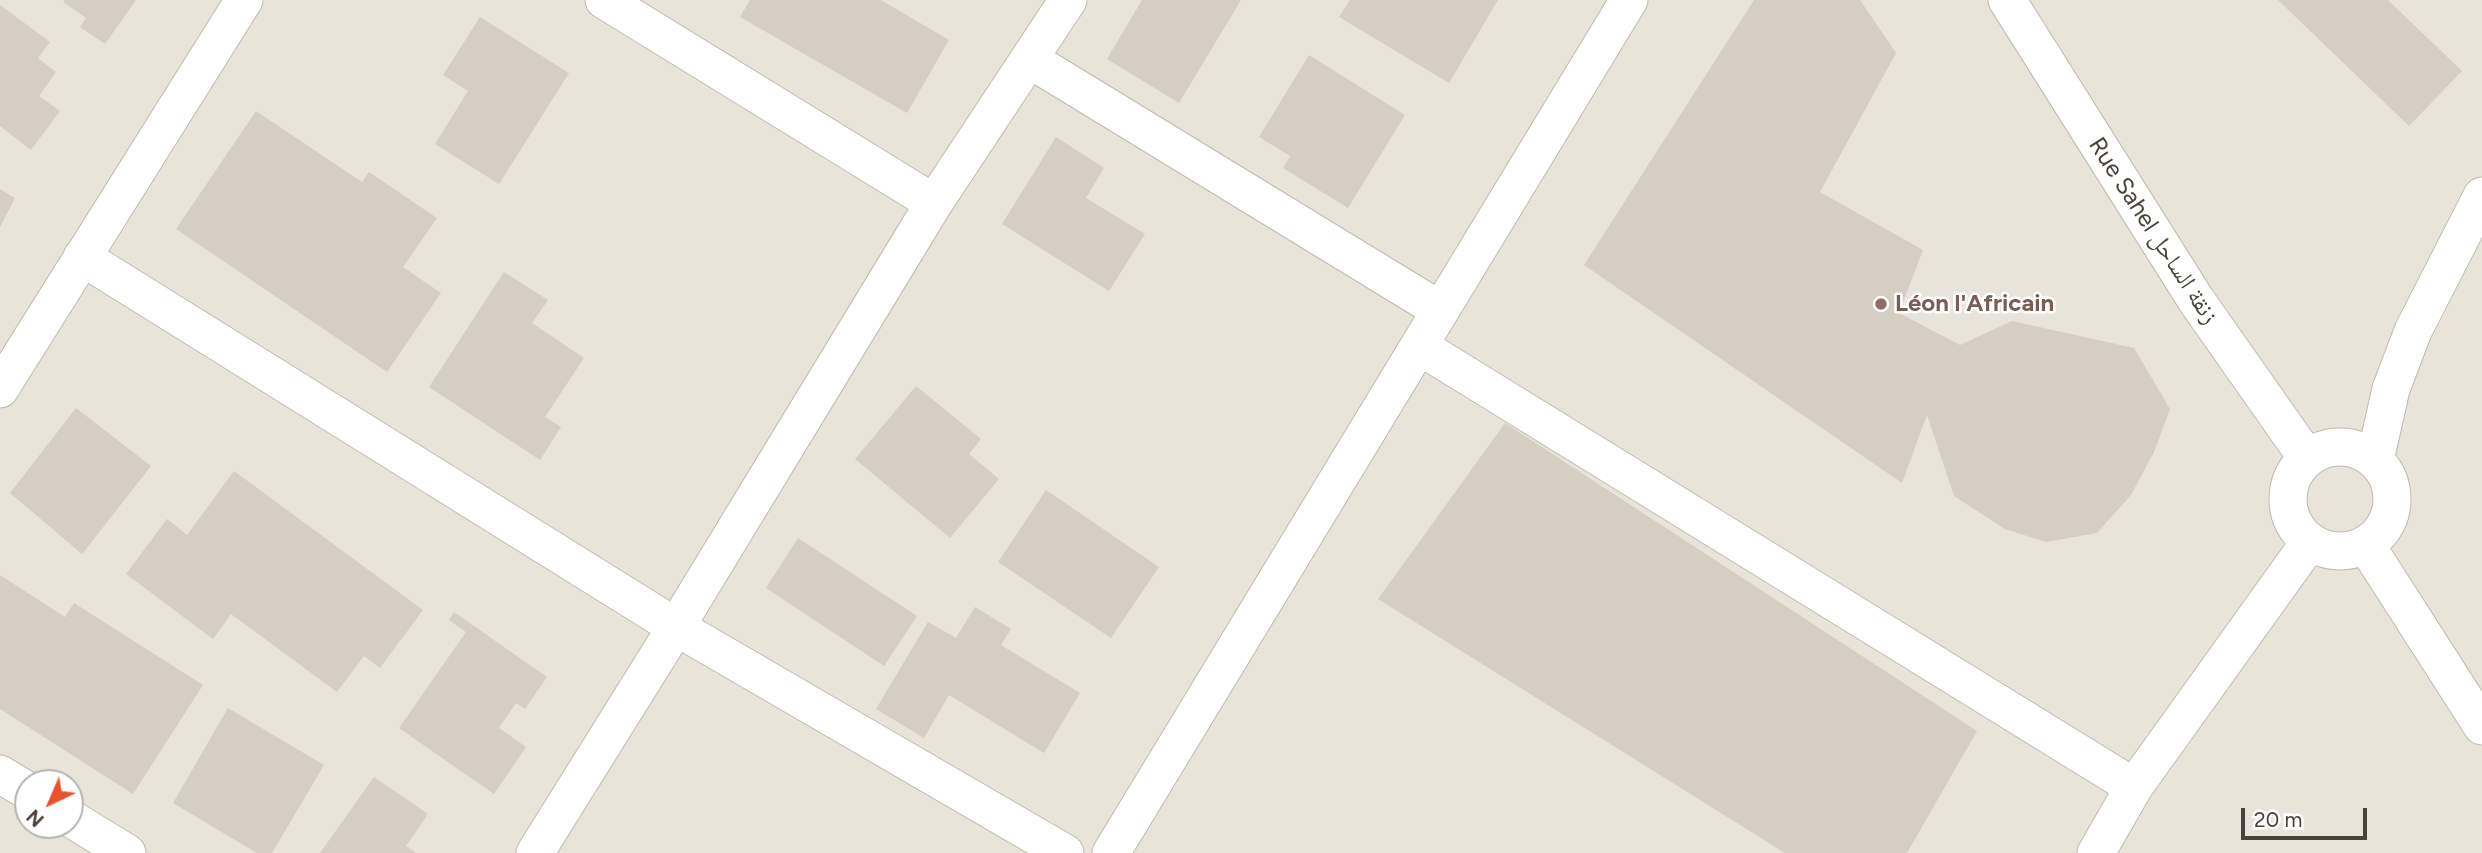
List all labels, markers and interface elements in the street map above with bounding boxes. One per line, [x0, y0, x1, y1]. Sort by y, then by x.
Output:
street label: Rue Sahel زنقة الساحل [2082, 132, 2224, 330]
place label: Léon l'Africain [1895, 290, 2054, 318]
marker: Léon l'Africain [1873, 296, 1889, 312]
north arrow [14, 769, 84, 839]
scale bar [2244, 794, 2370, 838]
text: N [22, 805, 49, 831]
text: 20 m [2254, 807, 2302, 832]

